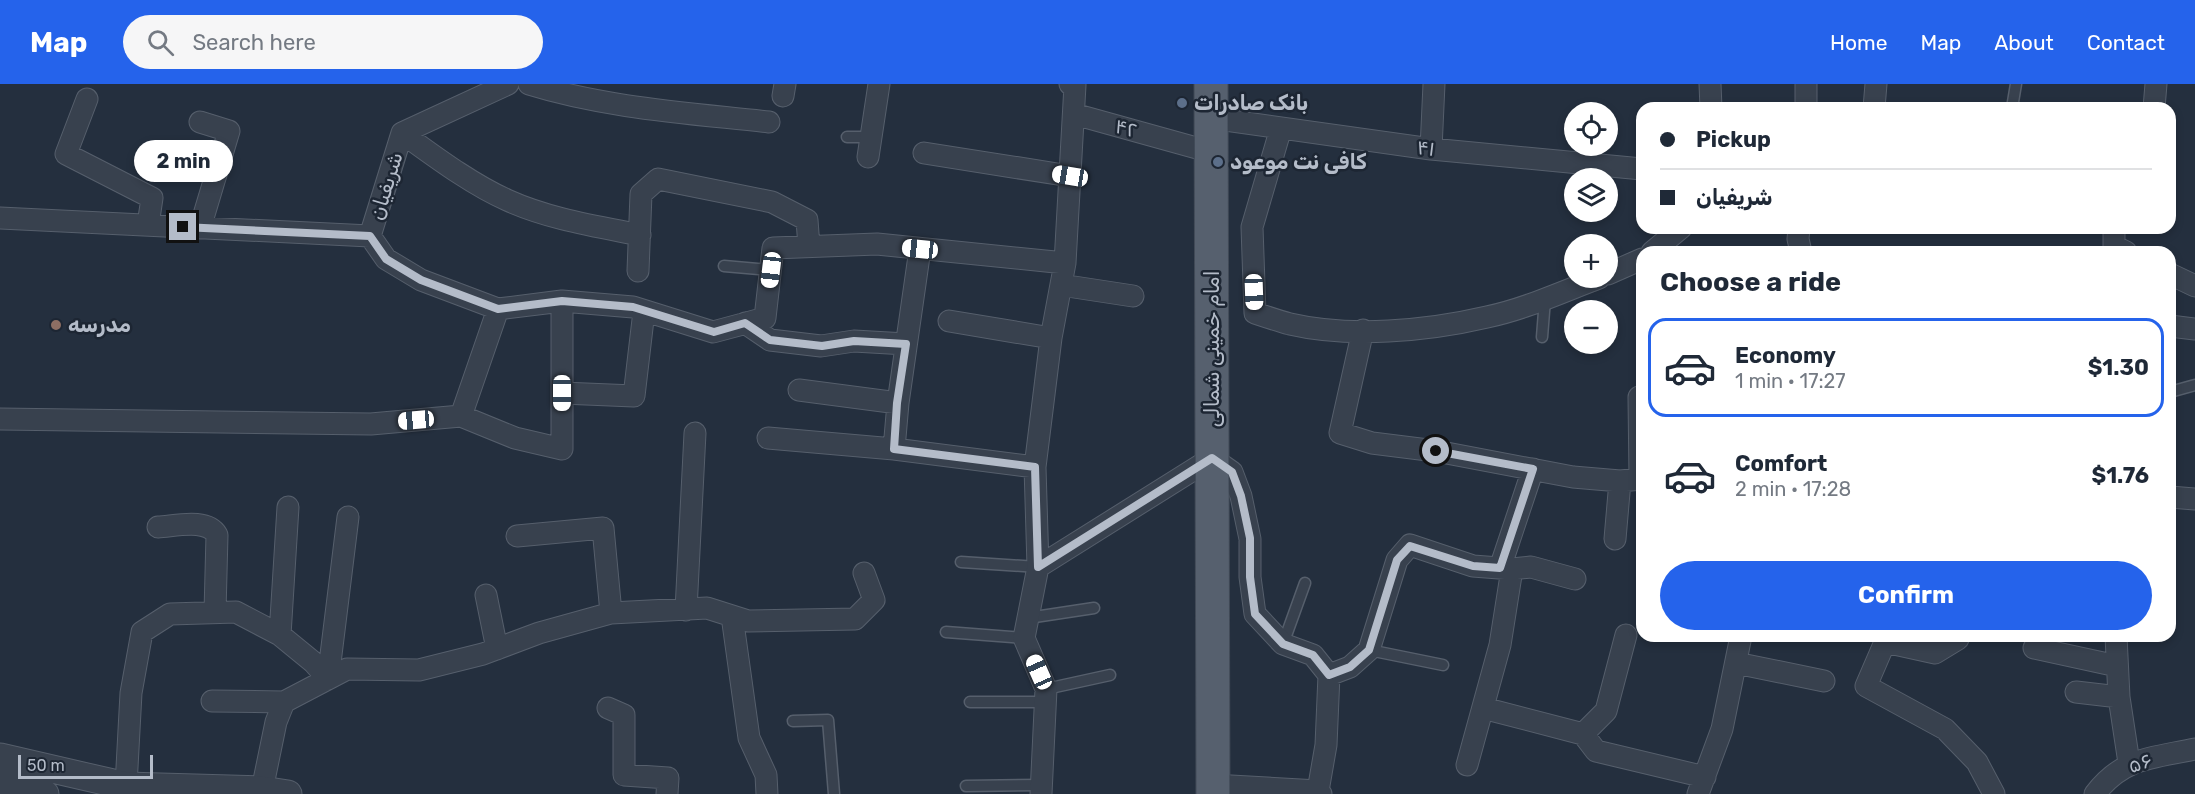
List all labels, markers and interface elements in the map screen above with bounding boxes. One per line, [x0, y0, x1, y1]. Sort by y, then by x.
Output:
search box [123, 15, 543, 69]
text: Map [30, 26, 87, 59]
icon: search [144, 26, 177, 59]
text: Search here [192, 29, 316, 56]
text: Home [1830, 30, 1887, 55]
text: Map [1920, 30, 1961, 55]
text: About [1994, 30, 2054, 55]
text: Contact [2087, 30, 2165, 55]
place label: بانک صادرات [1194, 90, 1308, 115]
marker: بانک صادرات [1175, 96, 1189, 110]
map controls [1564, 102, 1618, 354]
button: locate [1564, 102, 1618, 156]
street label: ۴۲ [1112, 113, 1140, 142]
text: Pickup [1696, 126, 1771, 153]
street label: ۴۱ [1415, 134, 1437, 161]
callout: 2 min [134, 140, 232, 182]
text: 2 min [156, 149, 211, 173]
street label: شریفیان [363, 149, 408, 223]
place label: کافی نت موعود [1230, 149, 1367, 175]
marker: کافی نت موعود [1211, 155, 1225, 169]
car [1051, 164, 1089, 188]
button: layers [1564, 168, 1618, 222]
text: شریفیان [1696, 184, 1773, 211]
route end [169, 213, 196, 240]
button: + [1564, 234, 1618, 288]
car [901, 238, 939, 260]
car [760, 251, 782, 289]
text: Choose a ride [1660, 266, 1841, 298]
street label: امام خمینی شمالی [1199, 270, 1225, 428]
car [1244, 274, 1264, 310]
button: − [1564, 300, 1618, 354]
place label: مدرسه [68, 312, 131, 337]
marker: مدرسه [49, 318, 63, 332]
icon: car [1663, 341, 1717, 395]
text: Economy [1735, 342, 1836, 369]
text: $1.30 [2088, 354, 2149, 381]
text: 1 min · 17:27 [1735, 369, 1846, 393]
car [553, 375, 571, 411]
car [397, 409, 435, 431]
route start [1422, 437, 1449, 464]
icon: car [1663, 449, 1717, 503]
text: Comfort [1735, 450, 1827, 477]
text: $1.76 [2091, 462, 2149, 489]
text: 2 min · 17:28 [1735, 477, 1851, 501]
button: Confirm [1660, 561, 2152, 630]
car [1023, 652, 1055, 692]
street label: ۵۶ [2124, 747, 2155, 778]
scale bar [18, 752, 153, 780]
text: 50 m [27, 756, 65, 775]

